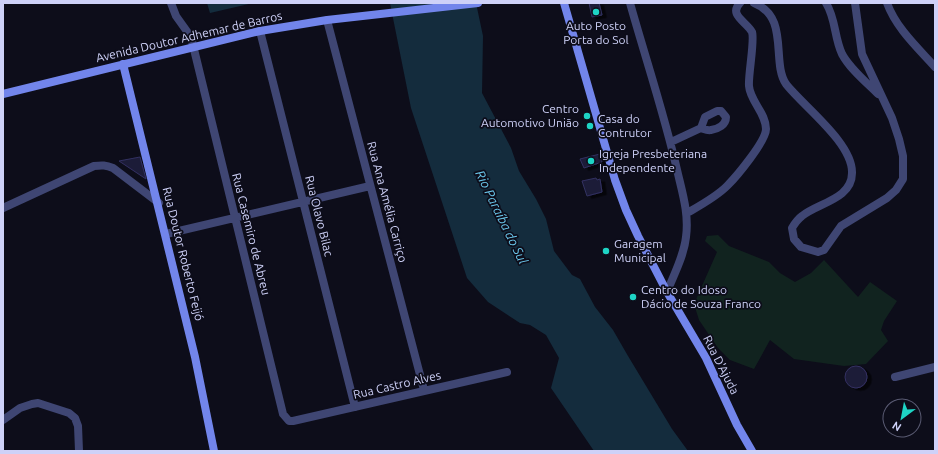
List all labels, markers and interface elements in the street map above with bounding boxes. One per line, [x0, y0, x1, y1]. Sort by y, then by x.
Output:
marker: Auto Posto Porta do Sol [591, 7, 601, 17]
street label: Avenida Doutor Adhemar de Barros [94, 9, 283, 64]
place label: Auto Posto Porta do Sol [563, 19, 629, 46]
place label: Centro Automotivo União [481, 102, 579, 129]
marker: Centro Automotivo União [582, 111, 592, 121]
place label: Casa do Contrutor [598, 112, 652, 139]
marker: Casa do Contrutor [585, 121, 595, 131]
street label: Rua Ana Amélia Carriço [365, 140, 410, 264]
place label: Igreja Presbeteriana Independente [599, 147, 707, 174]
marker: Igreja Presbeteriana Independente [586, 156, 596, 166]
water label: Rio Paraíba do Sul [473, 168, 531, 267]
street label: Rua Casemiro de Abreu [230, 171, 273, 296]
street label: Rua Olavo Bilac [303, 174, 336, 258]
street label: Rua Doutor Roberto Feijó [161, 186, 206, 322]
place label: Garagem Municipal [614, 237, 666, 264]
marker: Garagem Municipal [601, 246, 611, 256]
place label: Centro do Idoso Dácio de Souza Franco [641, 283, 761, 310]
marker: Centro do Idoso Dácio de Souza Franco [628, 292, 638, 302]
street label: Rua D'Ajuda [701, 333, 742, 396]
street label: Rua Castro Alves [352, 368, 442, 401]
north arrow [882, 398, 922, 438]
text: N [890, 419, 903, 434]

